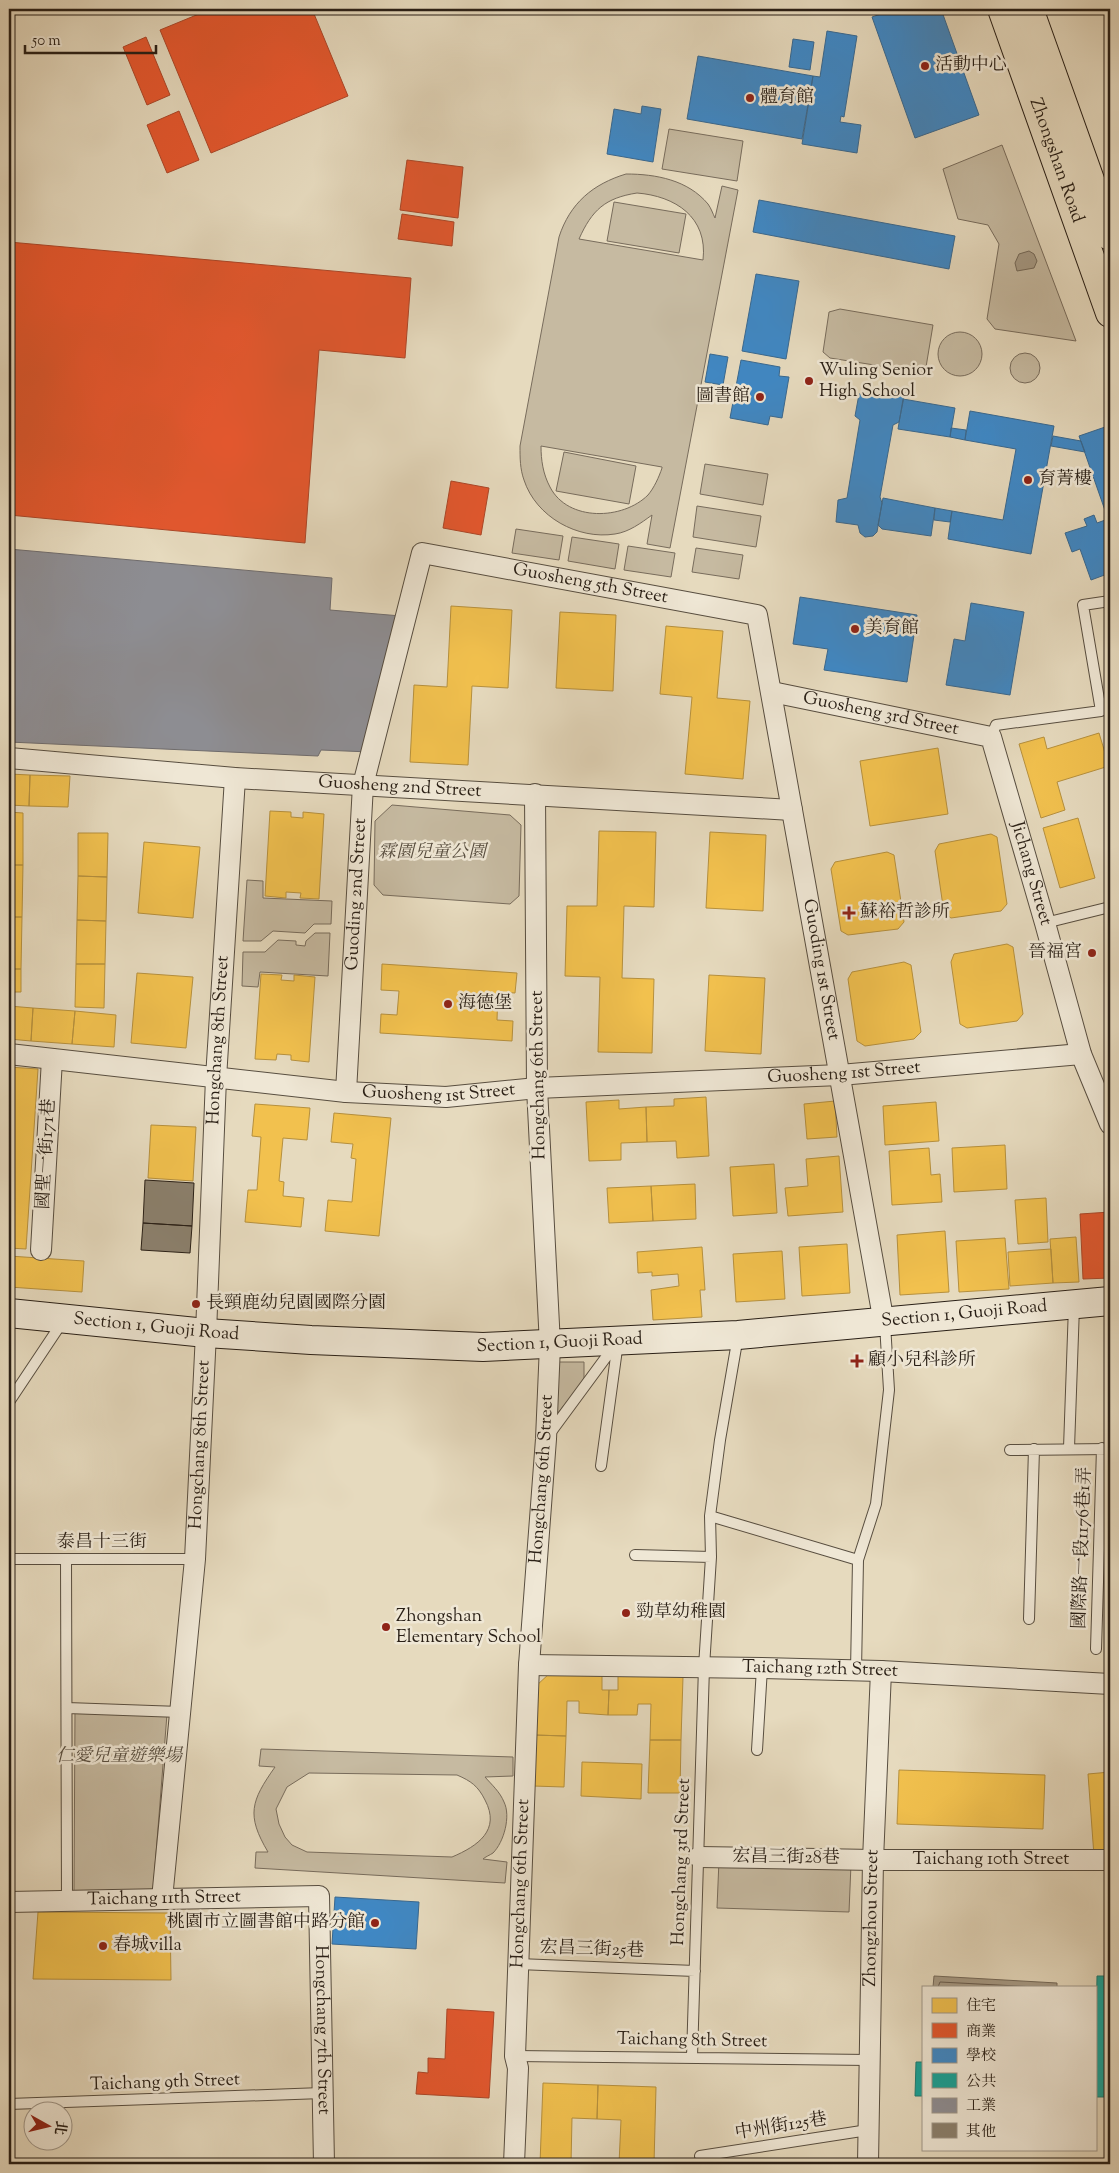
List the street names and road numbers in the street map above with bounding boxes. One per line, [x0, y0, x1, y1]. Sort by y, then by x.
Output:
street label: Zhongshan Road [1022, 95, 1090, 227]
street label: Guosheng 5th Street [511, 557, 670, 611]
street label: Guosheng 3rd Street [801, 686, 961, 743]
street label: Guosheng 2nd Street [318, 770, 482, 805]
street label: Guoding 2nd Street [340, 817, 374, 971]
street label: Jichang Street [1003, 818, 1058, 929]
street label: Guoding 1st Street [795, 897, 846, 1043]
street label: Hongchang 8th Street [201, 955, 237, 1125]
street label: Hongchang 6th Street [525, 990, 553, 1160]
street label: Guosheng 1st Street [767, 1055, 922, 1091]
street label: Guosheng 1st Street [361, 1077, 517, 1110]
street label: 國聖一街171巷 [31, 1098, 63, 1210]
street label: Section 1, Guoji Road [880, 1294, 1048, 1335]
street label: Section 1, Guoji Road [72, 1307, 240, 1348]
street label: Section 1, Guoji Road [476, 1327, 643, 1360]
street label: Hongchang 8th Street [183, 1359, 218, 1530]
street label: Hongchang 6th Street [524, 1394, 561, 1565]
street label: 國際路一段1176巷1弄 [1067, 1466, 1099, 1630]
street label: 泰昌十三街 [57, 1530, 147, 1556]
street label: Taichang 12th Street [742, 1655, 899, 1685]
street label: Hongchang 3rd Street [666, 1778, 698, 1946]
street label: Hongchang 6th Street [505, 1799, 537, 1969]
street label: 宏昌三街28巷 [732, 1844, 840, 1872]
street label: Taichang 10th Street [913, 1847, 1069, 1873]
street label: Zhongzhou Street [858, 1849, 886, 1987]
street label: Taichang 11th Street [87, 1885, 241, 1913]
street label: 宏昌三街25巷 [539, 1935, 645, 1965]
street label: Hongchang 7th Street [307, 1945, 336, 2115]
street label: Taichang 8th Street [617, 2027, 767, 2055]
street label: Taichang 9th Street [90, 2067, 240, 2099]
street label: 中州街125巷 [733, 2107, 829, 2147]

